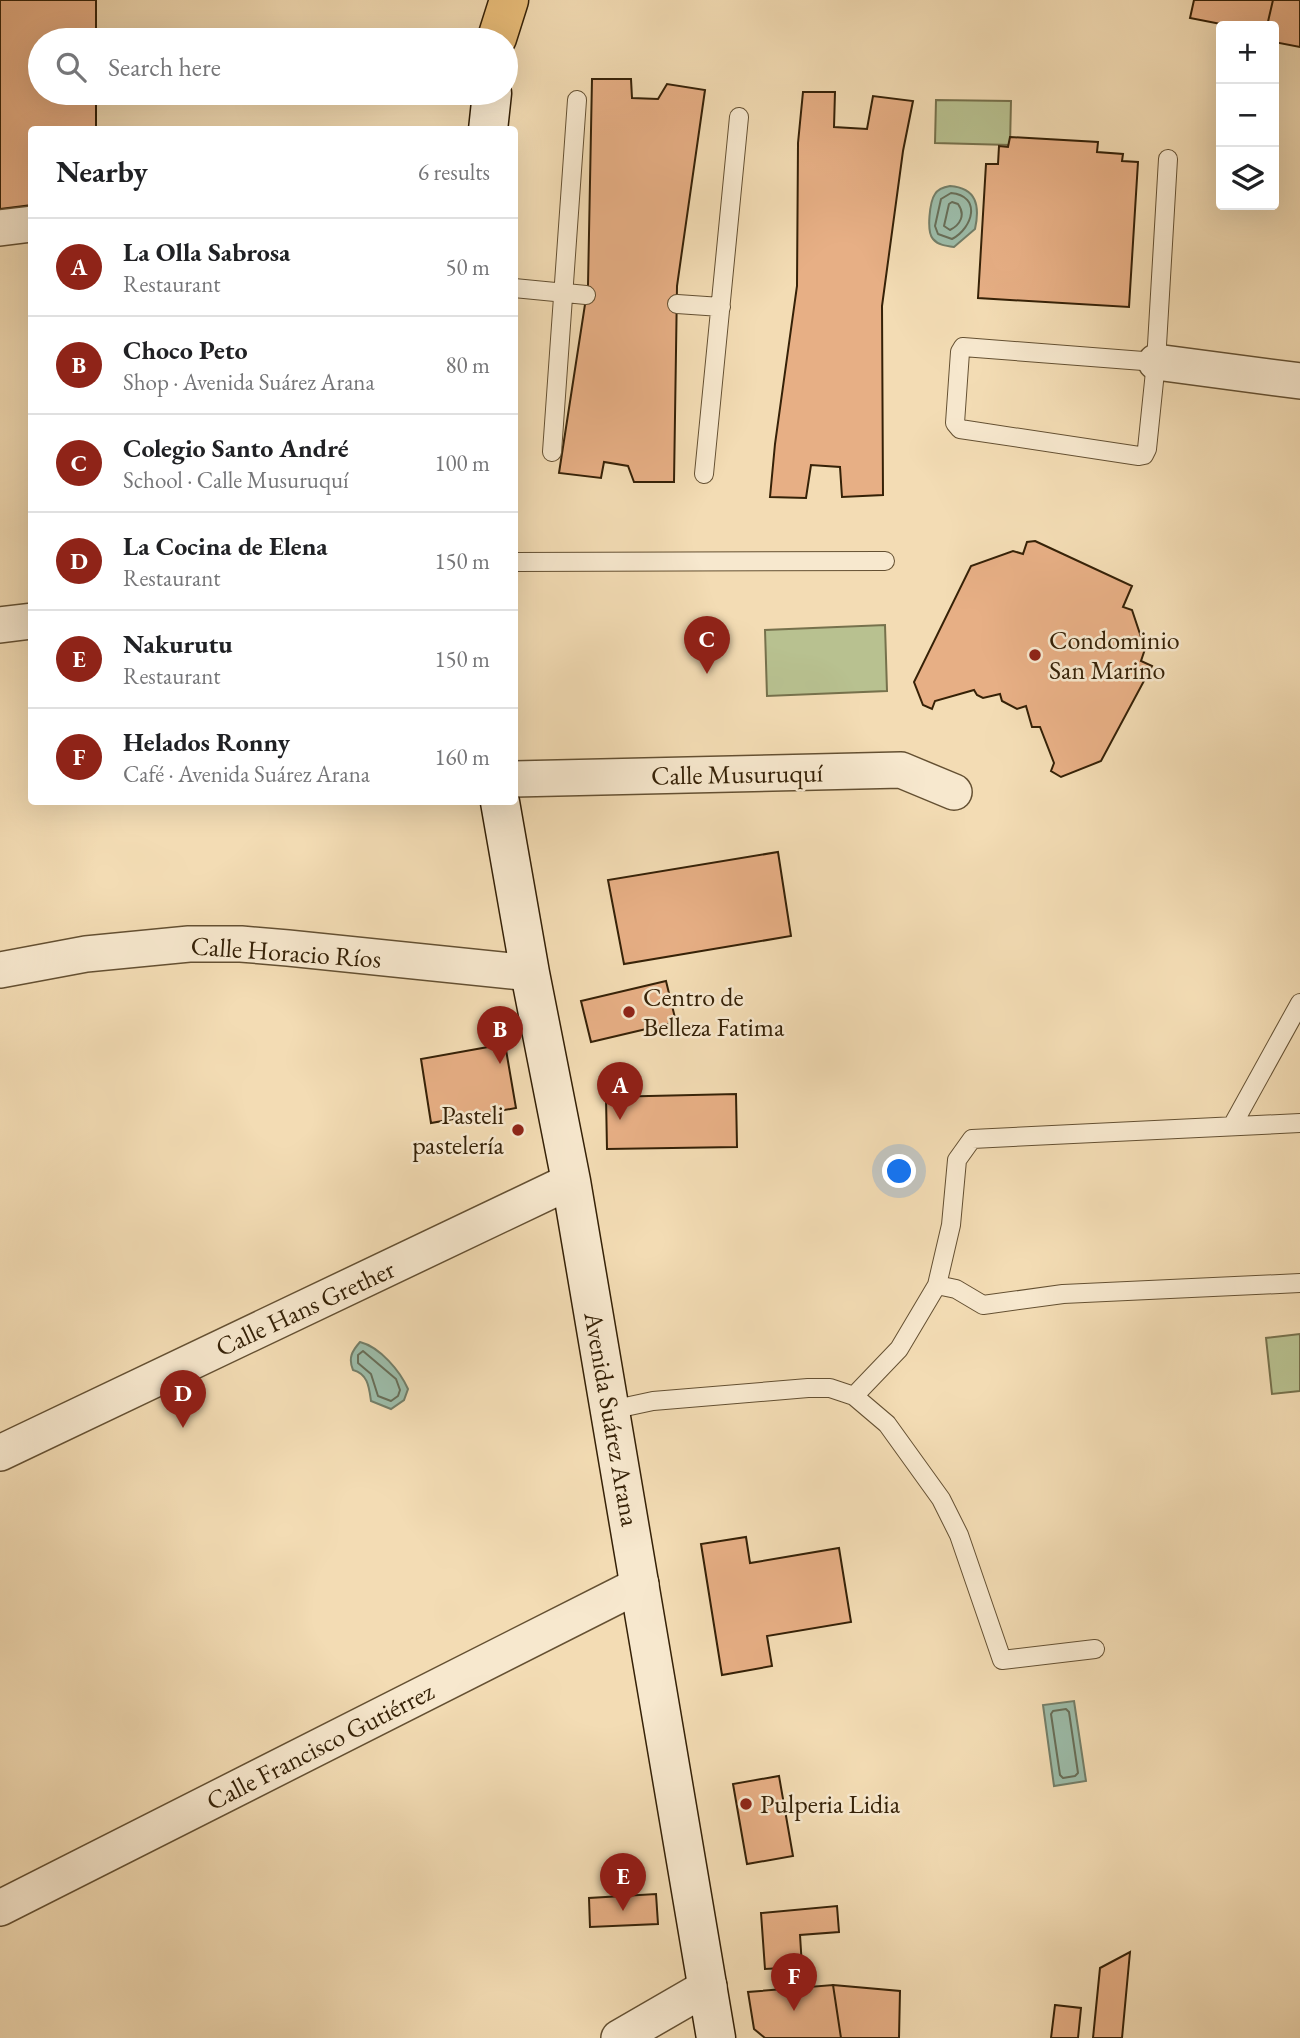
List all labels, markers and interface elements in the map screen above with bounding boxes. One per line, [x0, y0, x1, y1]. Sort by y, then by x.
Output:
map controls [1216, 21, 1279, 210]
button: + [1216, 21, 1279, 84]
search box [28, 28, 518, 105]
icon: search [52, 48, 90, 86]
text: Search here [108, 50, 221, 84]
button: − [1216, 84, 1279, 147]
button: layers [1216, 147, 1279, 210]
text: Nearby [56, 152, 148, 191]
text: 6 results [418, 157, 490, 187]
text: La Olla Sabrosa [123, 235, 291, 269]
text: A [71, 252, 87, 282]
text: 50 m [445, 252, 490, 282]
text: Restaurant [123, 269, 221, 299]
text: Choco Peto [123, 333, 248, 367]
text: B [72, 350, 86, 380]
text: 80 m [445, 350, 490, 380]
text: Shop · Avenida Suárez Arana [123, 367, 375, 397]
text: Colegio Santo André [123, 431, 348, 465]
text: C [71, 448, 87, 478]
text: 100 m [434, 448, 490, 478]
text: School · Calle Musuruquí [123, 465, 349, 495]
text: La Cocina de Elena [123, 529, 328, 563]
text: D [70, 546, 88, 576]
text: 150 m [434, 546, 490, 576]
text: Restaurant [123, 563, 221, 593]
pin: C [684, 616, 730, 674]
place label: Condominio San Marino [1049, 623, 1180, 687]
text: Nakurutu [123, 627, 233, 661]
text: E [72, 644, 86, 674]
text: 150 m [434, 644, 490, 674]
marker: Condominio San Marino [1027, 647, 1043, 663]
text: Restaurant [123, 661, 221, 691]
text: Helados Ronny [123, 725, 290, 759]
text: F [73, 742, 85, 772]
text: 160 m [434, 742, 490, 772]
street label: Calle Musuruquí [651, 755, 824, 792]
text: Café · Avenida Suárez Arana [123, 759, 370, 789]
street label: Calle Horacio Ríos [190, 928, 382, 976]
place label: Centro de Belleza Fatima [643, 980, 785, 1044]
marker: Centro de Belleza Fatima [621, 1004, 637, 1020]
pin: B [477, 1006, 523, 1064]
pin: A [597, 1062, 643, 1120]
place label: Pasteli pastelería [412, 1098, 505, 1162]
marker: Pasteli pastelería [510, 1122, 526, 1138]
your location [882, 1154, 916, 1188]
street label: Calle Hans Grether [210, 1252, 400, 1364]
street label: Avenida Suárez Arana [576, 1308, 648, 1529]
pin: D [160, 1370, 206, 1428]
street label: Calle Francisco Gutiérrez [201, 1674, 440, 1818]
place label: Pulperia Lidia [760, 1787, 901, 1821]
marker: Pulperia Lidia [738, 1796, 754, 1812]
pin: E [600, 1853, 646, 1911]
pin: F [771, 1953, 817, 2011]

